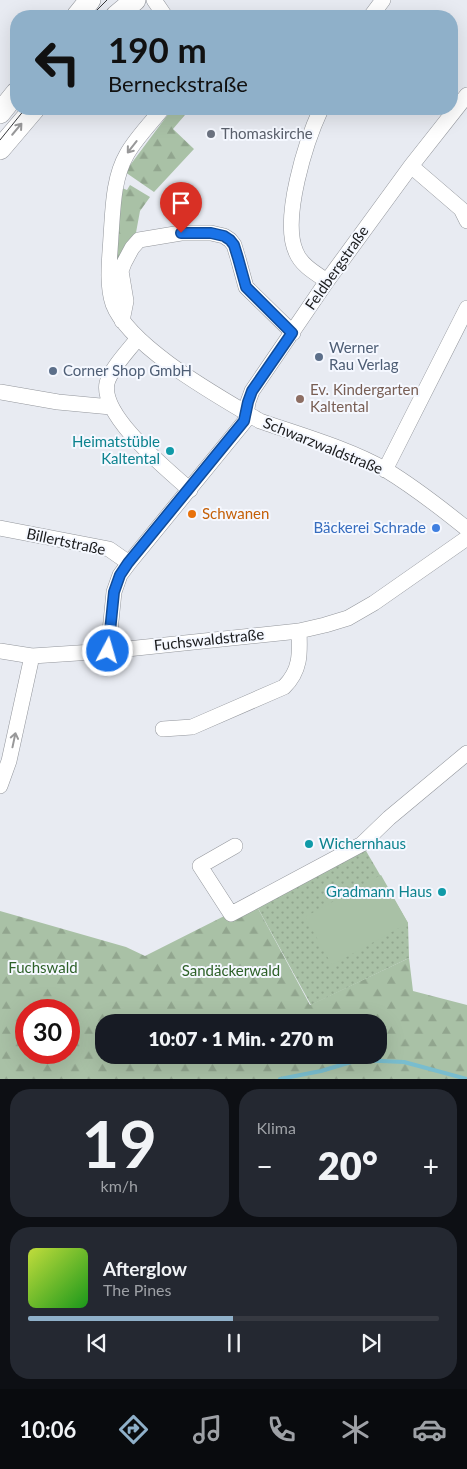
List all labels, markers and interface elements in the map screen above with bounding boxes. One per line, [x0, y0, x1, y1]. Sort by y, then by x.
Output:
text: 190 m [108, 28, 207, 70]
icon: left [25, 30, 90, 95]
text: Berneckstraße [108, 70, 248, 97]
one-way arrow [12, 123, 23, 136]
place label: Thomaskirche [221, 124, 313, 142]
marker: Thomaskirche [205, 128, 217, 140]
one-way arrow [127, 140, 138, 153]
pin [160, 182, 202, 233]
icon: arrive [167, 189, 195, 217]
street label: Feldbergstraße [301, 222, 372, 313]
place label: Werner Rau Verlag [329, 338, 399, 373]
marker: Werner Rau Verlag [313, 351, 325, 363]
place label: Corner Shop GmbH [63, 361, 192, 379]
marker: Corner Shop GmbH [47, 365, 59, 377]
place label: Ev. Kindergarten Kaltental [310, 380, 419, 415]
marker: Ev. Kindergarten Kaltental [294, 393, 306, 405]
street label: Schwarzwaldstraße [261, 413, 386, 477]
place label: Heimatstüble Kaltental [72, 432, 160, 467]
marker: Heimatstüble Kaltental [164, 445, 176, 457]
place label: Schwanen [202, 504, 269, 522]
marker: Schwanen [186, 508, 198, 520]
place label: Bäckerei Schrade [313, 518, 426, 536]
marker: Bäckerei Schrade [430, 522, 442, 534]
street label: Billertstraße [25, 524, 107, 558]
position arrow [81, 624, 133, 676]
street label: Fuchswaldstraße [153, 624, 265, 654]
one-way arrow [10, 732, 19, 748]
place label: Wichernhaus [319, 834, 406, 852]
marker: Wichernhaus [303, 838, 315, 850]
place label: Gradmann Haus [326, 882, 432, 900]
marker: Gradmann Haus [436, 886, 448, 898]
park label: Fuchswald [8, 958, 78, 976]
park label: Sandäckerwald [182, 961, 280, 979]
speed limit sign: 30 [15, 999, 80, 1064]
text: 10:07 · 1 Min. · 270 m [148, 1027, 334, 1050]
text: 19 [82, 1104, 157, 1182]
text: Klima [257, 1118, 296, 1137]
text: 20° [318, 1142, 378, 1188]
text: − [257, 1149, 273, 1183]
text: + [423, 1149, 439, 1183]
text: km/h [101, 1176, 138, 1195]
text: Afterglow [103, 1257, 187, 1280]
text: The Pines [103, 1280, 172, 1299]
icon: previous [83, 1329, 111, 1357]
icon: pause [220, 1329, 248, 1357]
icon: next [357, 1329, 385, 1357]
icon: directions [116, 1412, 151, 1447]
icon: music [190, 1412, 225, 1447]
icon: phone [264, 1412, 299, 1447]
icon: climate [338, 1412, 373, 1447]
icon: car [412, 1412, 447, 1447]
text: 10:06 [20, 1416, 76, 1443]

